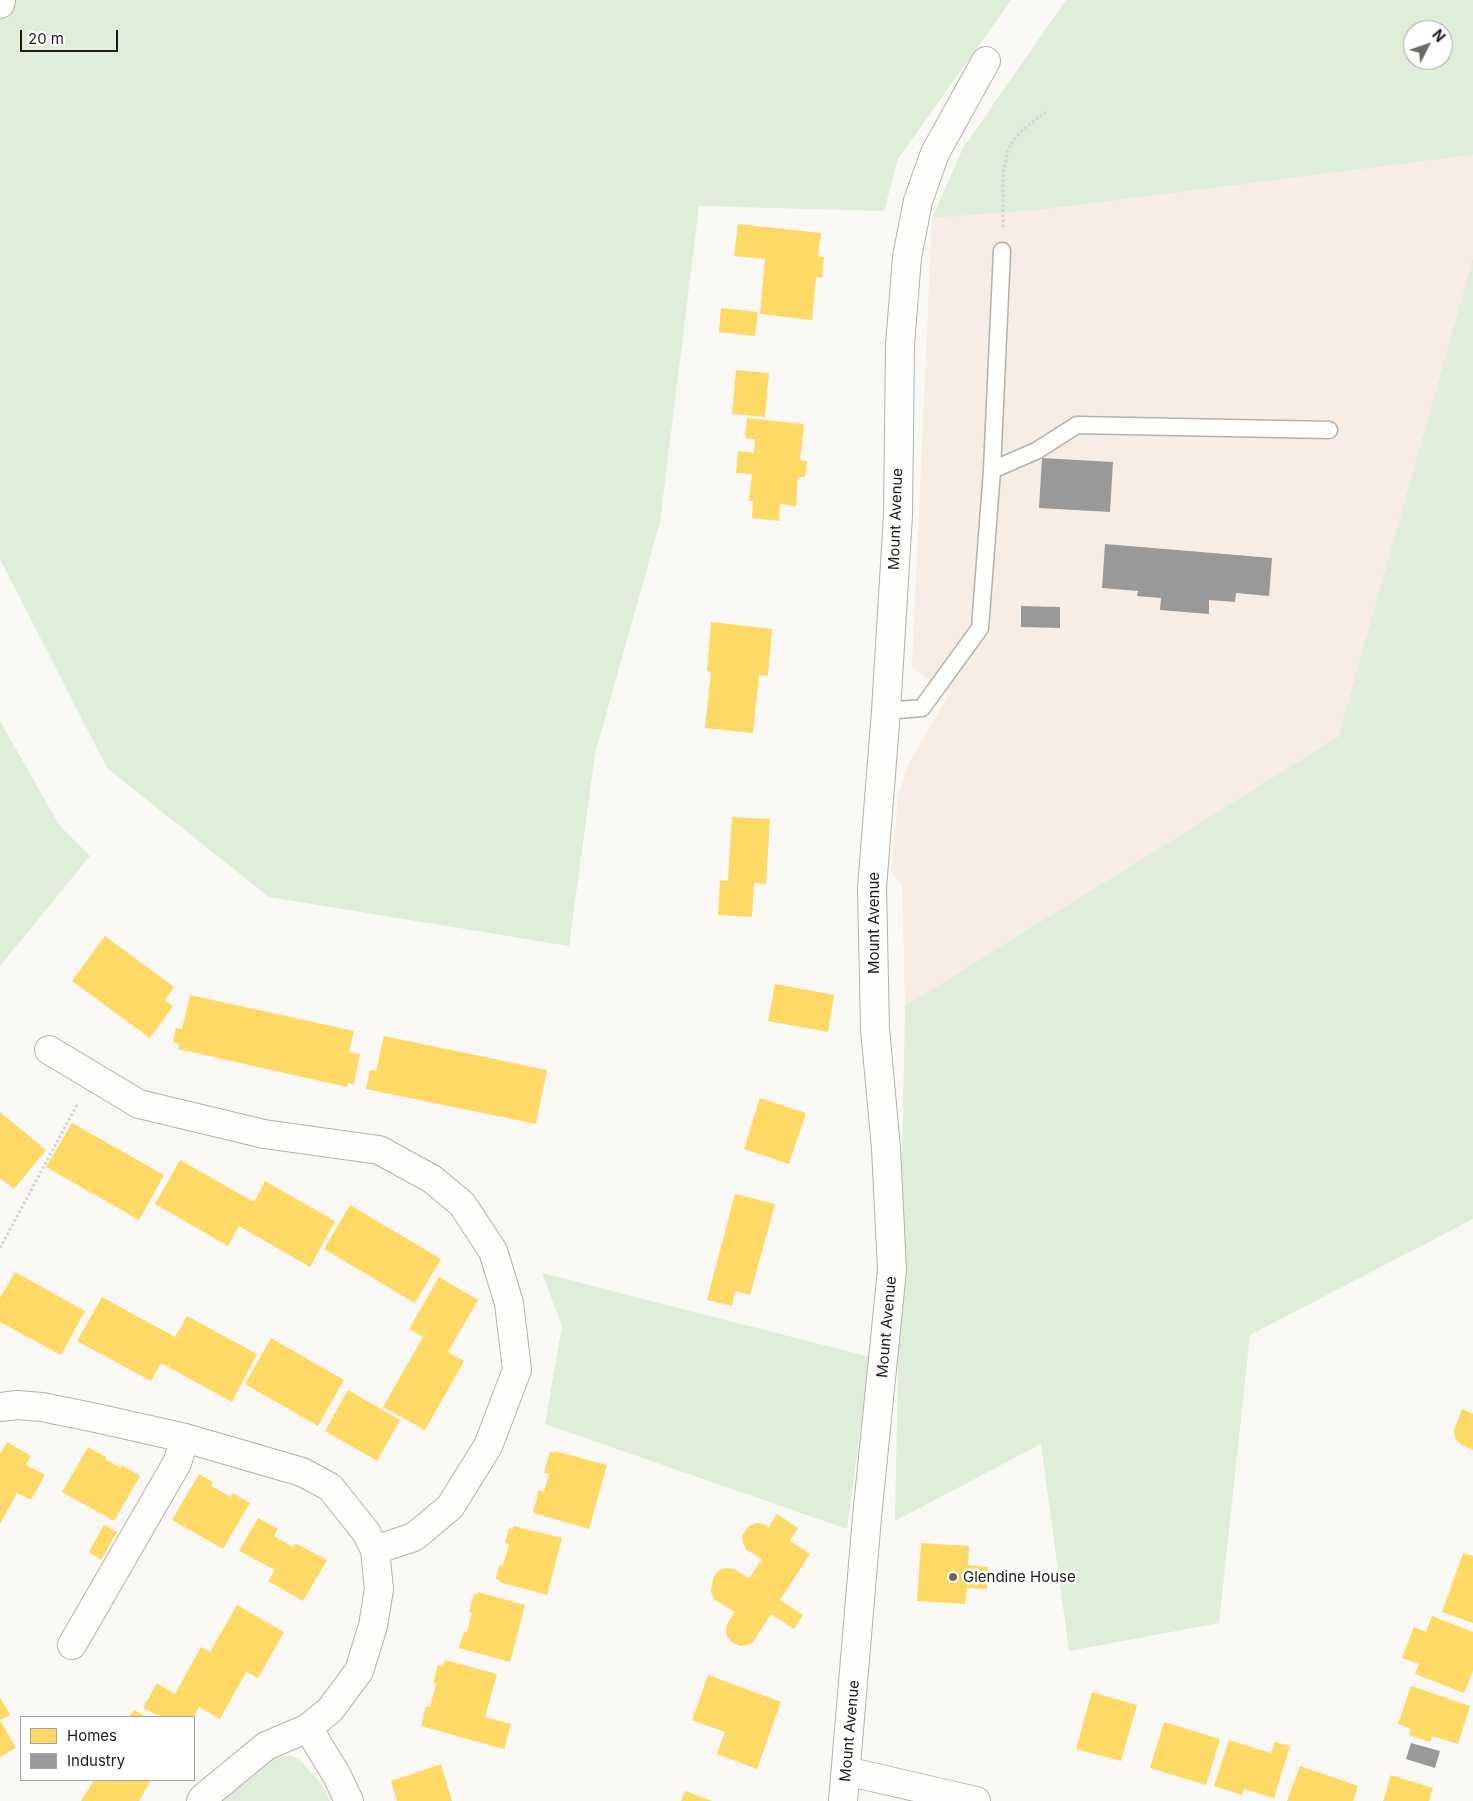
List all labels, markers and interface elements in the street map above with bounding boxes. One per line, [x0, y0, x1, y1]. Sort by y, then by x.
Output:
scale bar [22, 20, 120, 52]
north arrow [1403, 20, 1453, 70]
text: N [1429, 26, 1449, 45]
text: 20 m [28, 29, 64, 48]
street label: Mount Avenue [885, 468, 907, 570]
street label: Mount Avenue [865, 872, 883, 974]
street label: Mount Avenue [874, 1275, 900, 1379]
place label: Glendine House [963, 1568, 1076, 1586]
marker: Glendine House [947, 1571, 959, 1583]
street label: Mount Avenue [837, 1679, 863, 1783]
legend [20, 1716, 195, 1781]
text: Homes [67, 1726, 117, 1745]
text: Industry [67, 1751, 125, 1770]

